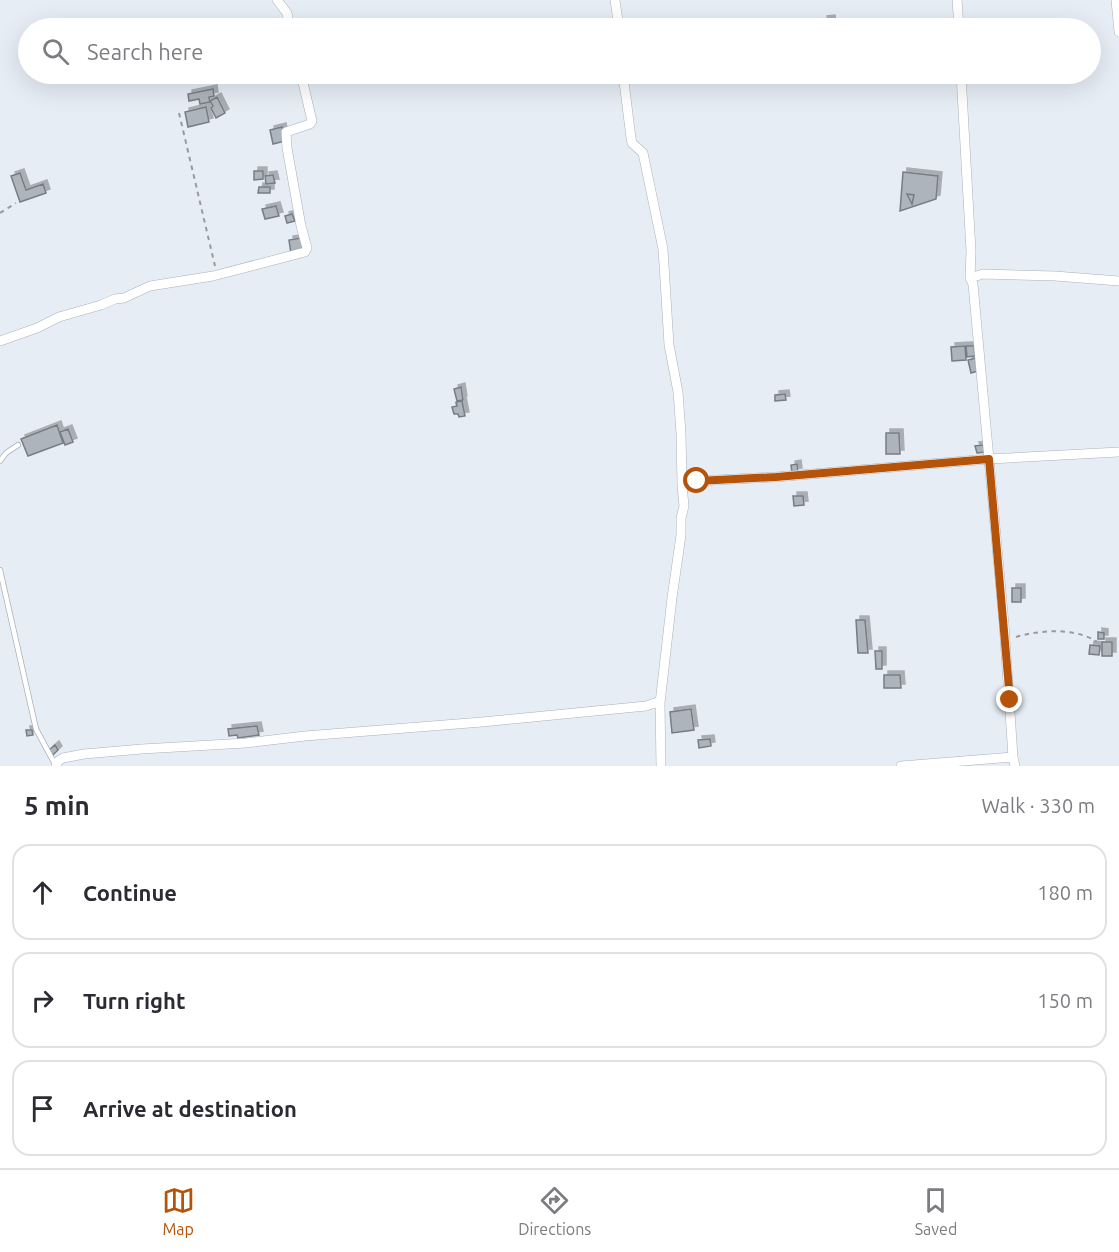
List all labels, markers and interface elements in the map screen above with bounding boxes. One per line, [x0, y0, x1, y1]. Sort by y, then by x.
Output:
search box [18, 18, 1101, 84]
icon: search [39, 35, 72, 68]
text: Search here [87, 39, 203, 64]
route start [683, 467, 709, 493]
route end [996, 686, 1022, 712]
text: 5 min [24, 791, 90, 820]
text: Walk · 330 m [982, 794, 1095, 817]
icon: ahead [26, 876, 59, 909]
text: Continue [83, 880, 177, 905]
text: 180 m [1037, 881, 1093, 904]
icon: right [26, 984, 59, 1017]
text: Turn right [83, 988, 185, 1013]
text: 150 m [1037, 989, 1093, 1012]
icon: arrive [26, 1092, 59, 1125]
text: Arrive at destination [83, 1096, 297, 1121]
tab: Map [162, 1184, 195, 1238]
tab: Directions [518, 1184, 591, 1238]
tab: Saved [915, 1184, 957, 1238]

